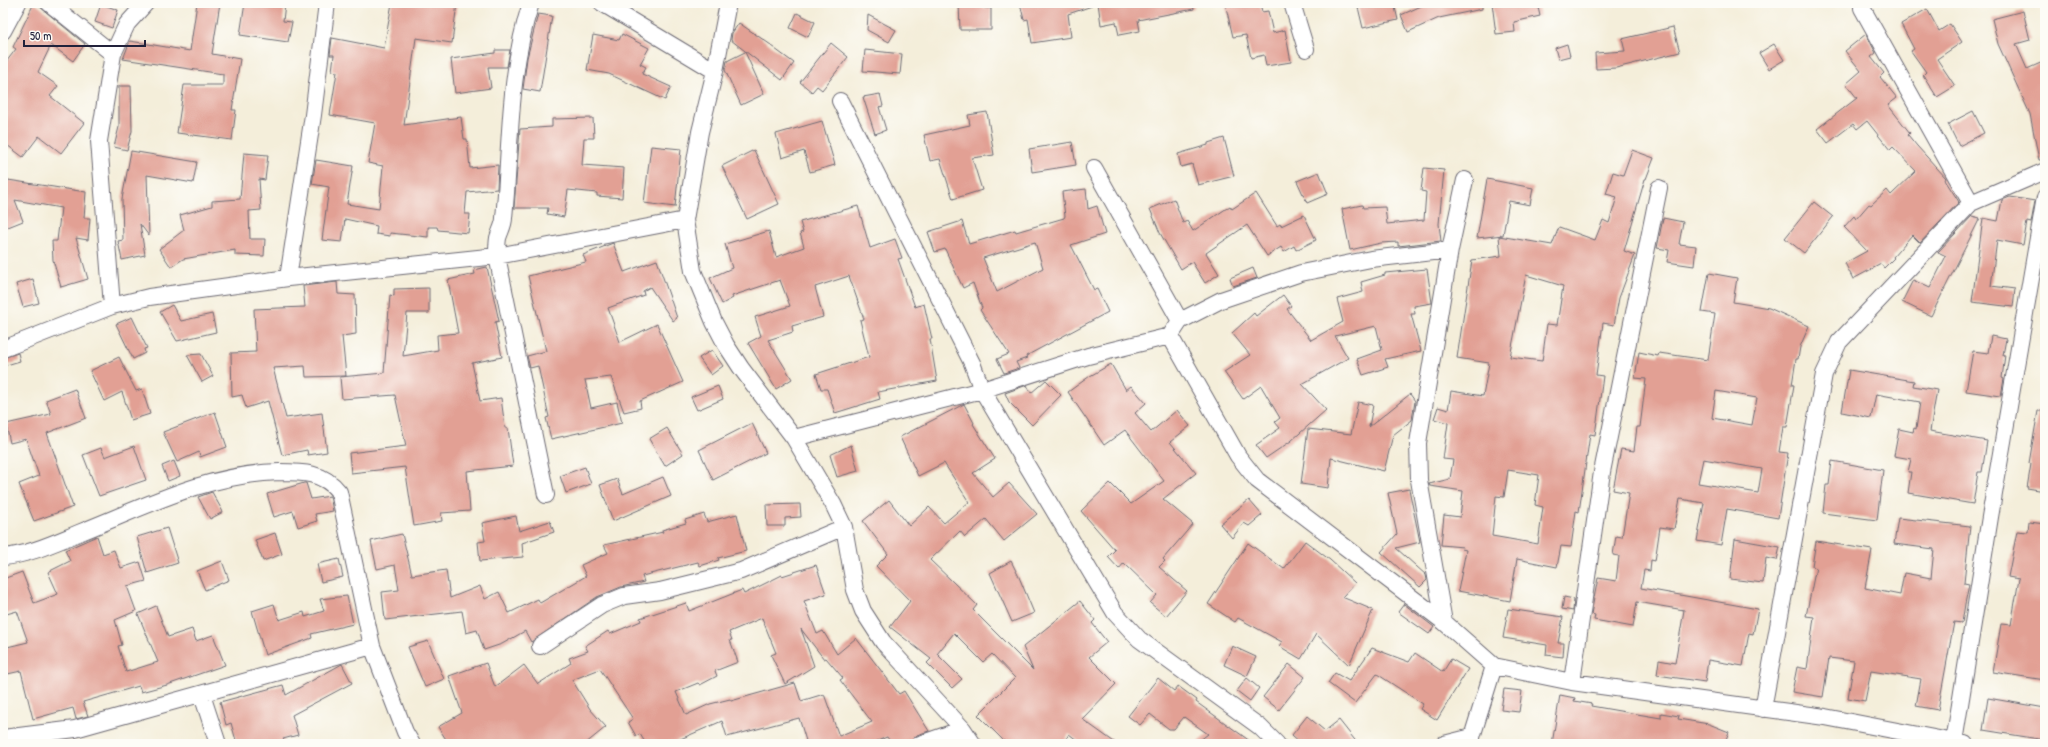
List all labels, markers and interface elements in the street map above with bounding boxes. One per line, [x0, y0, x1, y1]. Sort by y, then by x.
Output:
scale bar [24, 22, 145, 48]
text: 50 m [30, 27, 51, 44]

